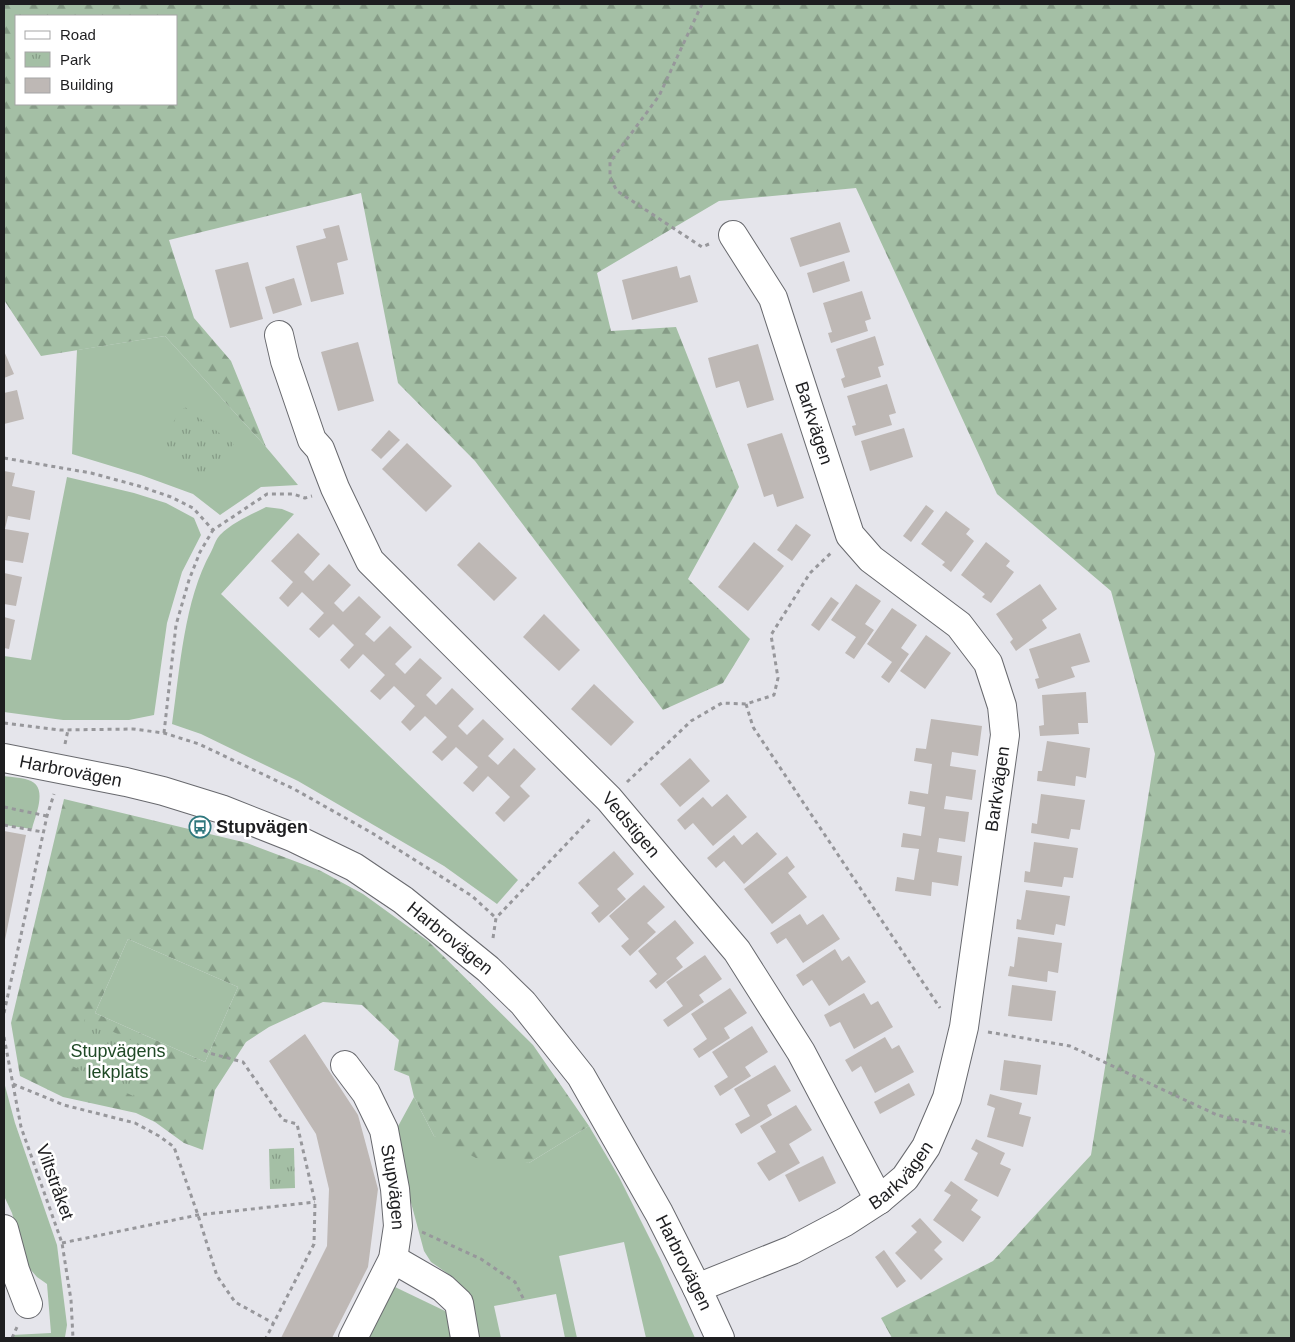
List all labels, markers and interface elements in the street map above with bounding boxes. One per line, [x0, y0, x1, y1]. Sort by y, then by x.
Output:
legend [15, 15, 178, 105]
text: Road [60, 26, 96, 43]
text: Park [60, 51, 91, 68]
text: Building [60, 76, 113, 93]
street label: Barkvägen [791, 379, 837, 467]
street label: Barkvägen [982, 745, 1013, 833]
street label: Harbrovägen [18, 751, 124, 791]
street label: Vedstigen [598, 788, 664, 862]
bus stop icon: Stupvägen [188, 815, 212, 839]
place label: Stupvägen [216, 817, 308, 837]
street label: Harbrovägen [403, 898, 497, 979]
park label: Stupvägens lekplats [70, 1041, 166, 1082]
street label: Barkvägen [865, 1137, 937, 1214]
street label: Viltstråket [32, 1142, 78, 1222]
street label: Stupvägen [377, 1143, 408, 1231]
street label: Harbrovägen [652, 1211, 716, 1313]

